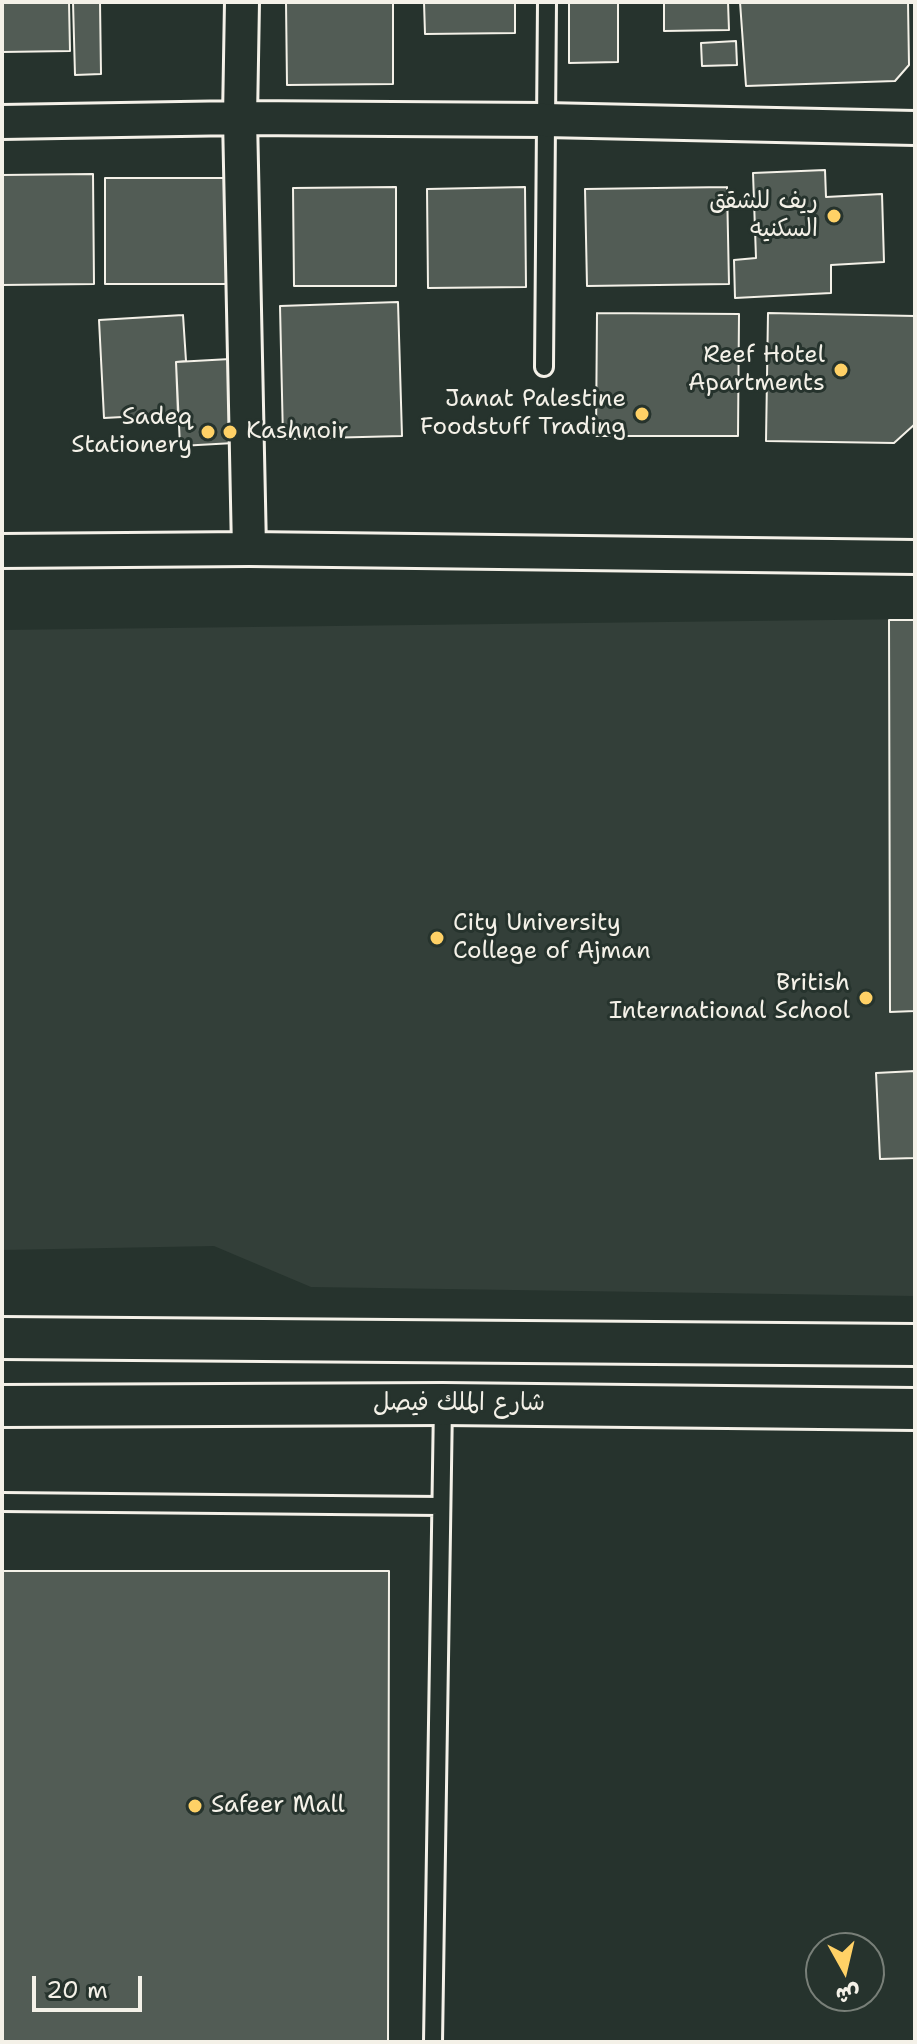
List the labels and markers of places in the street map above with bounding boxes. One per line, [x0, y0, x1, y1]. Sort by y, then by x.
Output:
place label: ريف للشقق السكنيه [709, 188, 818, 244]
marker: ريف للشقق السكنيه [825, 207, 843, 225]
place label: Reef Hotel Apartments [688, 342, 825, 398]
marker: Reef Hotel Apartments [832, 361, 850, 379]
place label: Janat Palestine Foodstuff Trading [420, 386, 626, 442]
place label: Sadeq Stationery [71, 404, 192, 460]
marker: Janat Palestine Foodstuff Trading [633, 405, 651, 423]
place label: Kashnoir [246, 418, 349, 446]
marker: Sadeq Stationery [199, 423, 217, 441]
marker: Kashnoir [221, 423, 239, 441]
place label: City University College of Ajman [453, 910, 651, 966]
marker: City University College of Ajman [428, 929, 446, 947]
place label: British International School [609, 970, 850, 1026]
marker: British International School [857, 989, 875, 1007]
place label: Safeer Mall [211, 1792, 345, 1820]
marker: Safeer Mall [186, 1797, 204, 1815]

